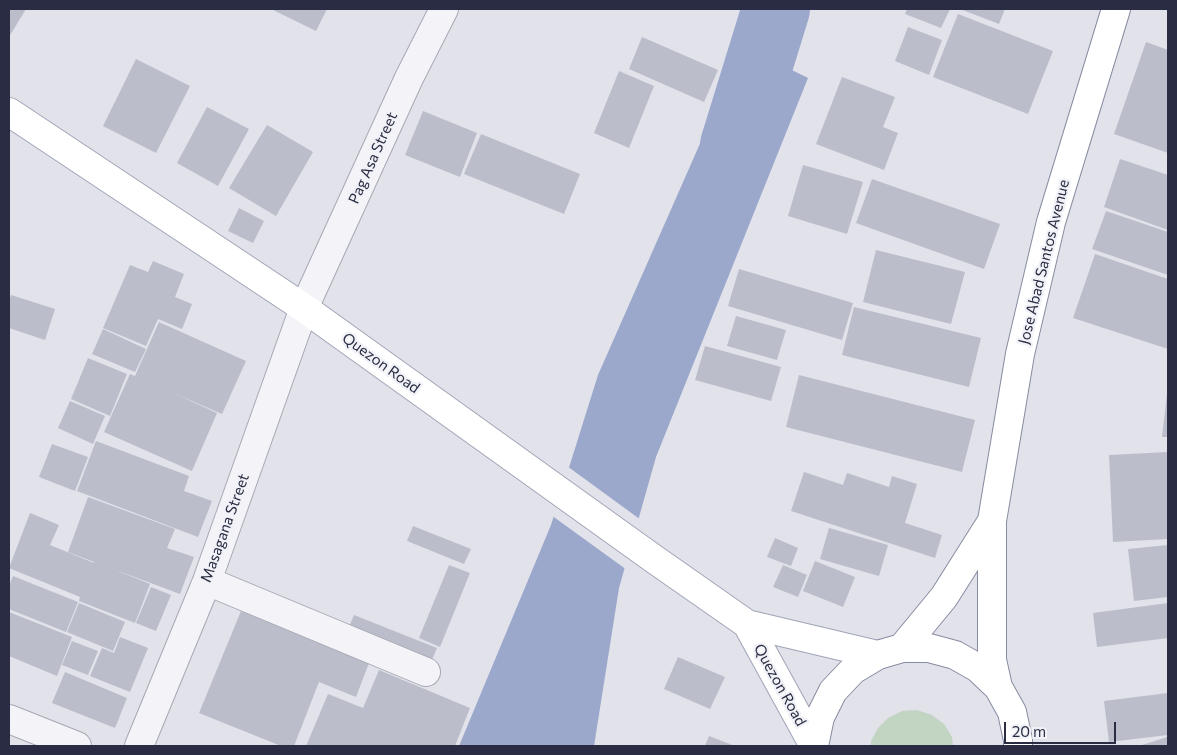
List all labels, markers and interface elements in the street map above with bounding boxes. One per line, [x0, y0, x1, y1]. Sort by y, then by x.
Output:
street label: Pag Asa Street [345, 109, 401, 207]
street label: Jose Abad Santos Avenue [1015, 178, 1073, 346]
street label: Quezon Road [339, 329, 423, 397]
street label: Masagana Street [197, 471, 253, 585]
street label: Quezon Road [750, 641, 810, 729]
scale bar [1007, 712, 1120, 744]
text: 20 m [1012, 722, 1046, 740]

